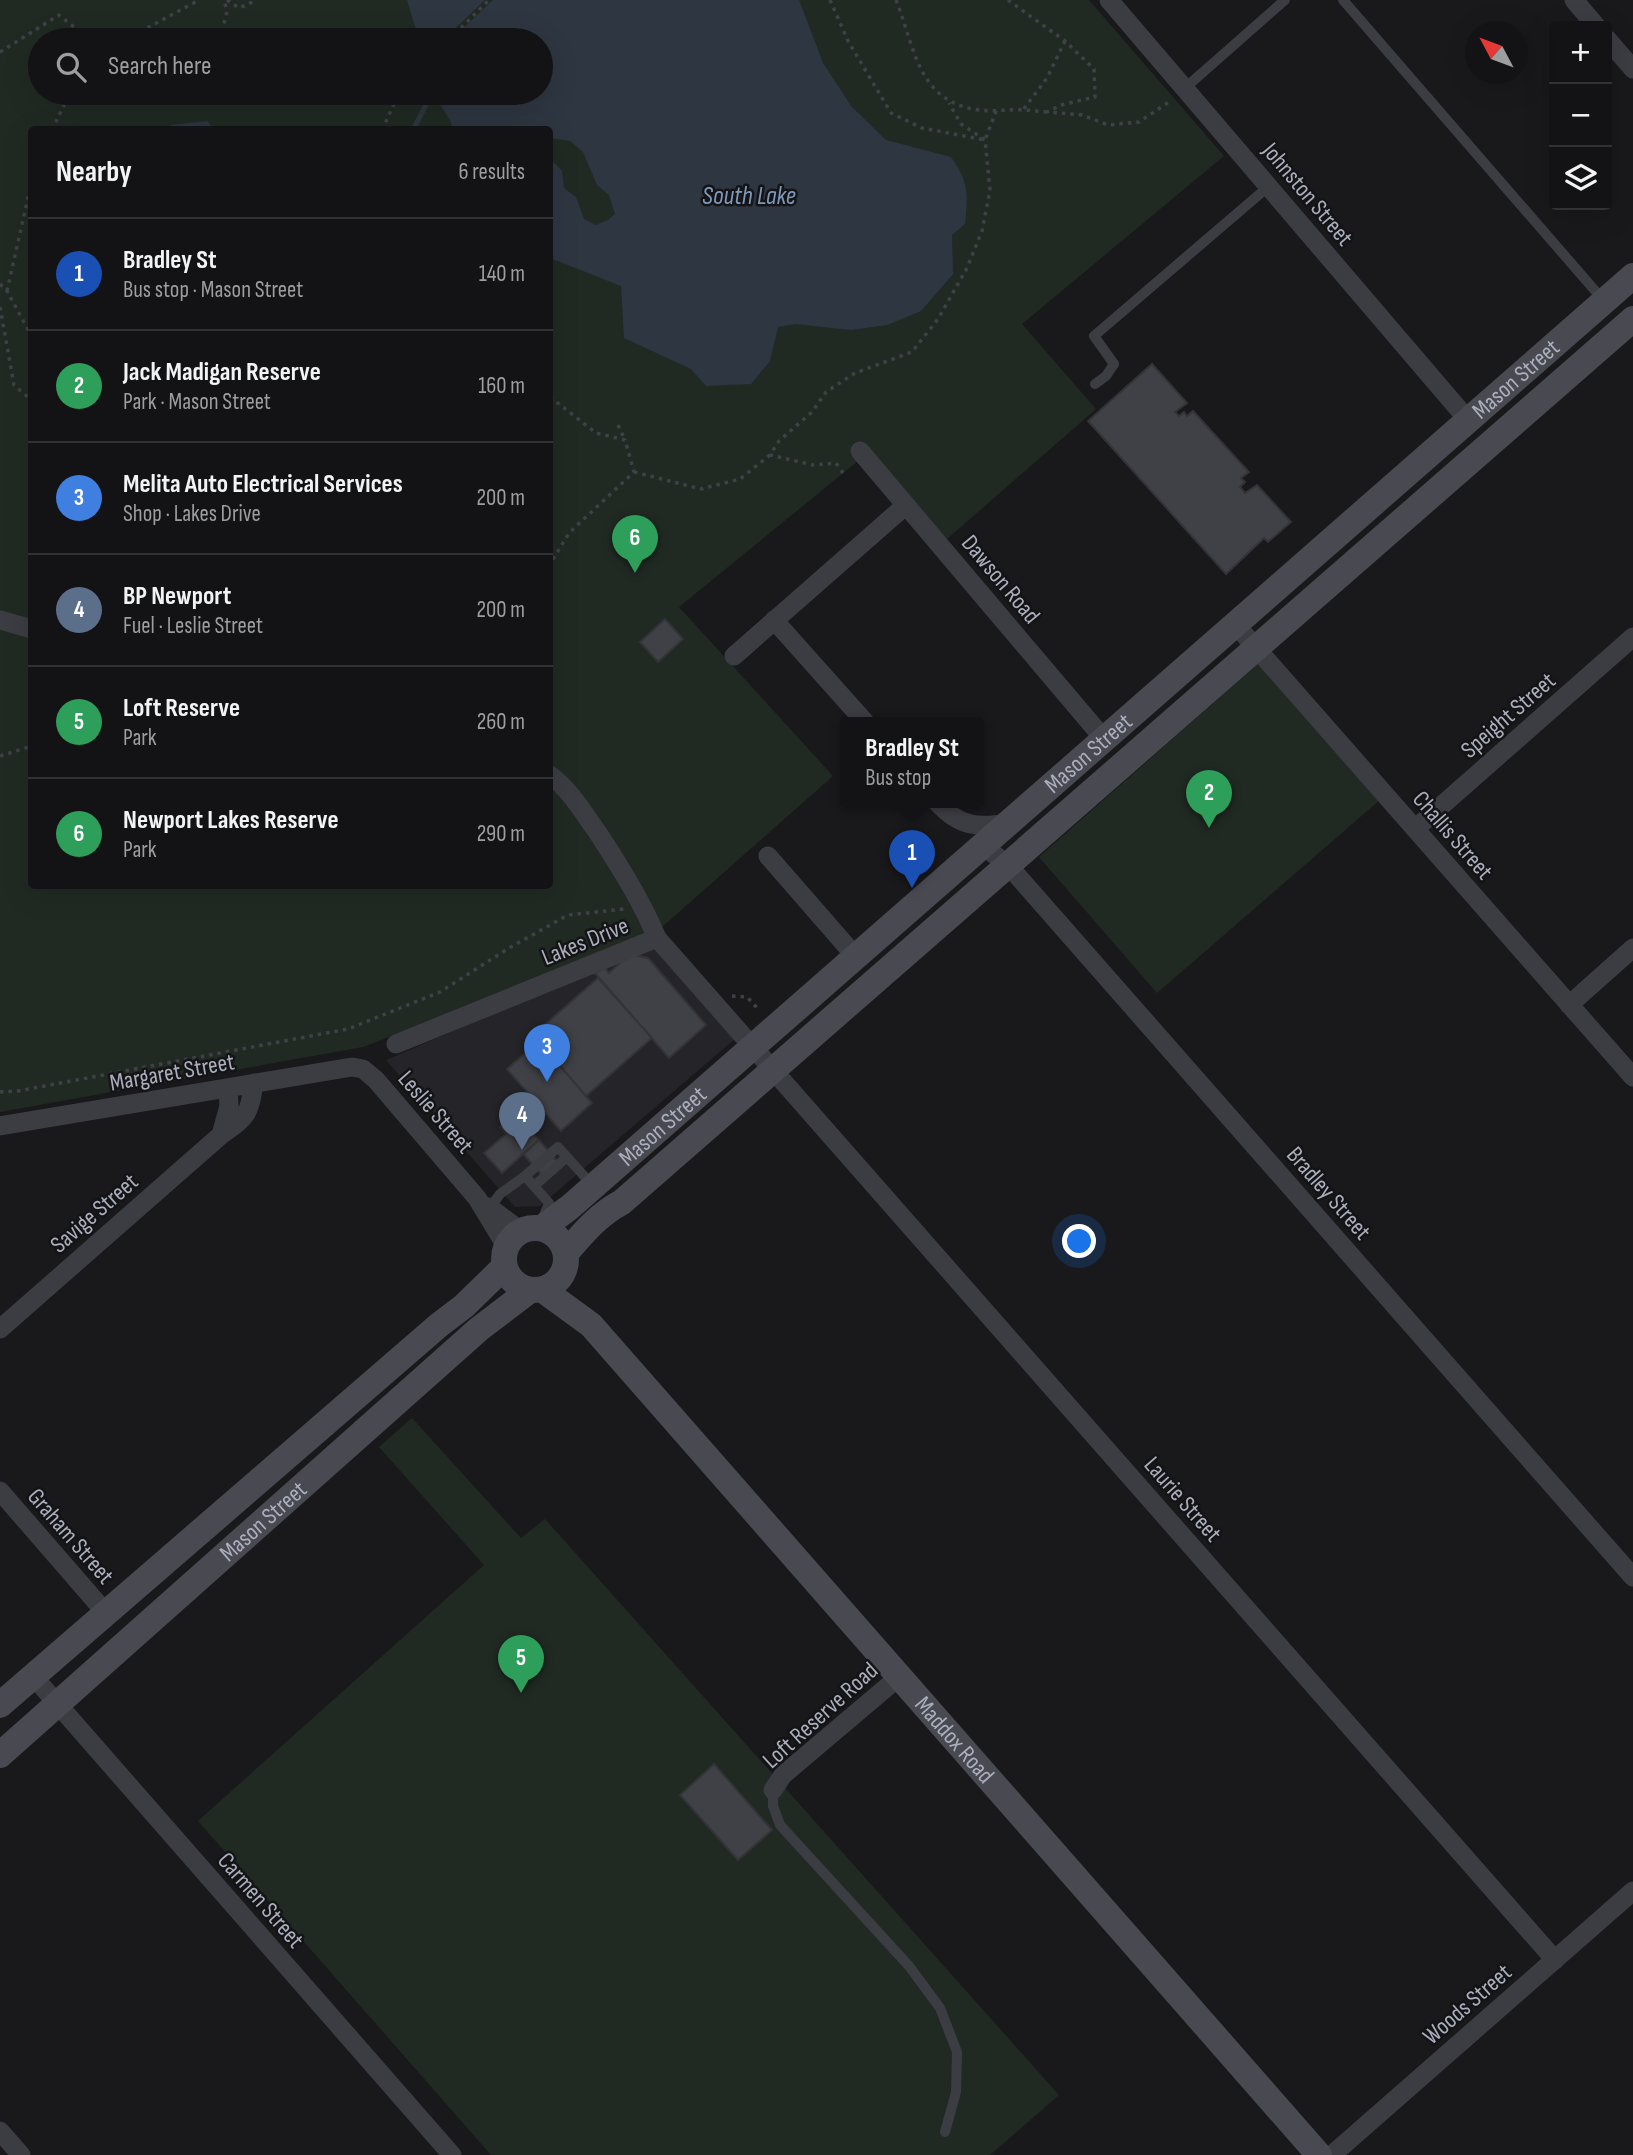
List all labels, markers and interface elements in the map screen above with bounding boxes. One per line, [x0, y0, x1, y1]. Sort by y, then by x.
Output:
north arrow [1465, 21, 1528, 84]
map controls [1549, 21, 1612, 210]
button: + [1549, 21, 1612, 84]
search box [28, 28, 553, 105]
icon: search [52, 48, 90, 86]
text: Search here [108, 51, 211, 82]
button: − [1549, 84, 1612, 147]
street label: Johnston Street [1255, 136, 1359, 252]
button: layers [1549, 147, 1612, 210]
text: Nearby [56, 154, 132, 190]
text: 6 results [459, 158, 525, 186]
water label: South Lake [702, 181, 796, 212]
text: Bradley St [123, 245, 216, 276]
text: 1 [74, 260, 84, 288]
text: 140 m [479, 260, 525, 288]
text: Bus stop · Mason Street [123, 276, 303, 304]
street label: Mason Street [1466, 333, 1566, 425]
text: Jack Madigan Reserve [123, 357, 321, 388]
text: 2 [74, 372, 84, 400]
text: 160 m [478, 372, 525, 400]
text: Park · Mason Street [123, 388, 271, 416]
text: Melita Auto Electrical Services [123, 469, 403, 500]
text: 3 [74, 484, 84, 512]
text: 200 m [477, 484, 525, 512]
text: Shop · Lakes Drive [123, 500, 261, 528]
pin: 6 [612, 515, 658, 573]
street label: Dawson Road [955, 529, 1046, 630]
text: BP Newport [123, 581, 231, 612]
text: 4 [74, 596, 84, 624]
text: 200 m [477, 596, 525, 624]
text: Fuel · Leslie Street [123, 612, 263, 640]
street label: Speight Street [1455, 666, 1562, 764]
text: Loft Reserve [123, 693, 240, 724]
street label: Mason Street [1039, 707, 1138, 800]
text: 5 [74, 708, 84, 736]
text: 260 m [477, 708, 525, 736]
popup [840, 717, 984, 808]
text: Park [123, 724, 157, 752]
text: Bradley St [865, 733, 959, 764]
text: Bus stop [865, 764, 931, 792]
pin: 2 [1186, 770, 1232, 828]
street label: Challis Street [1406, 785, 1499, 886]
text: Newport Lakes Reserve [123, 805, 339, 836]
text: 6 [74, 820, 84, 848]
text: 290 m [477, 820, 525, 848]
pin: 1 [889, 830, 935, 888]
text: Park [123, 836, 157, 864]
street label: Lakes Drive [538, 911, 633, 972]
pin: 3 [524, 1024, 570, 1082]
street label: Margaret Street [107, 1047, 237, 1098]
street label: Leslie Street [392, 1065, 480, 1160]
street label: Mason Street [613, 1080, 713, 1172]
pin: 4 [499, 1092, 545, 1150]
street label: Bradley Street [1280, 1141, 1377, 1246]
street label: Savige Street [45, 1167, 144, 1259]
your location [1062, 1224, 1096, 1258]
street label: Laurie Street [1138, 1451, 1228, 1548]
street label: Mason Street [214, 1475, 313, 1568]
street label: Graham Street [21, 1483, 120, 1590]
pin: 5 [498, 1635, 544, 1693]
street label: Loft Reserve Road [757, 1656, 884, 1775]
street label: Maddox Road [908, 1691, 1000, 1789]
street label: Carmen Street [211, 1847, 310, 1954]
street label: Woods Street [1417, 1958, 1518, 2051]

